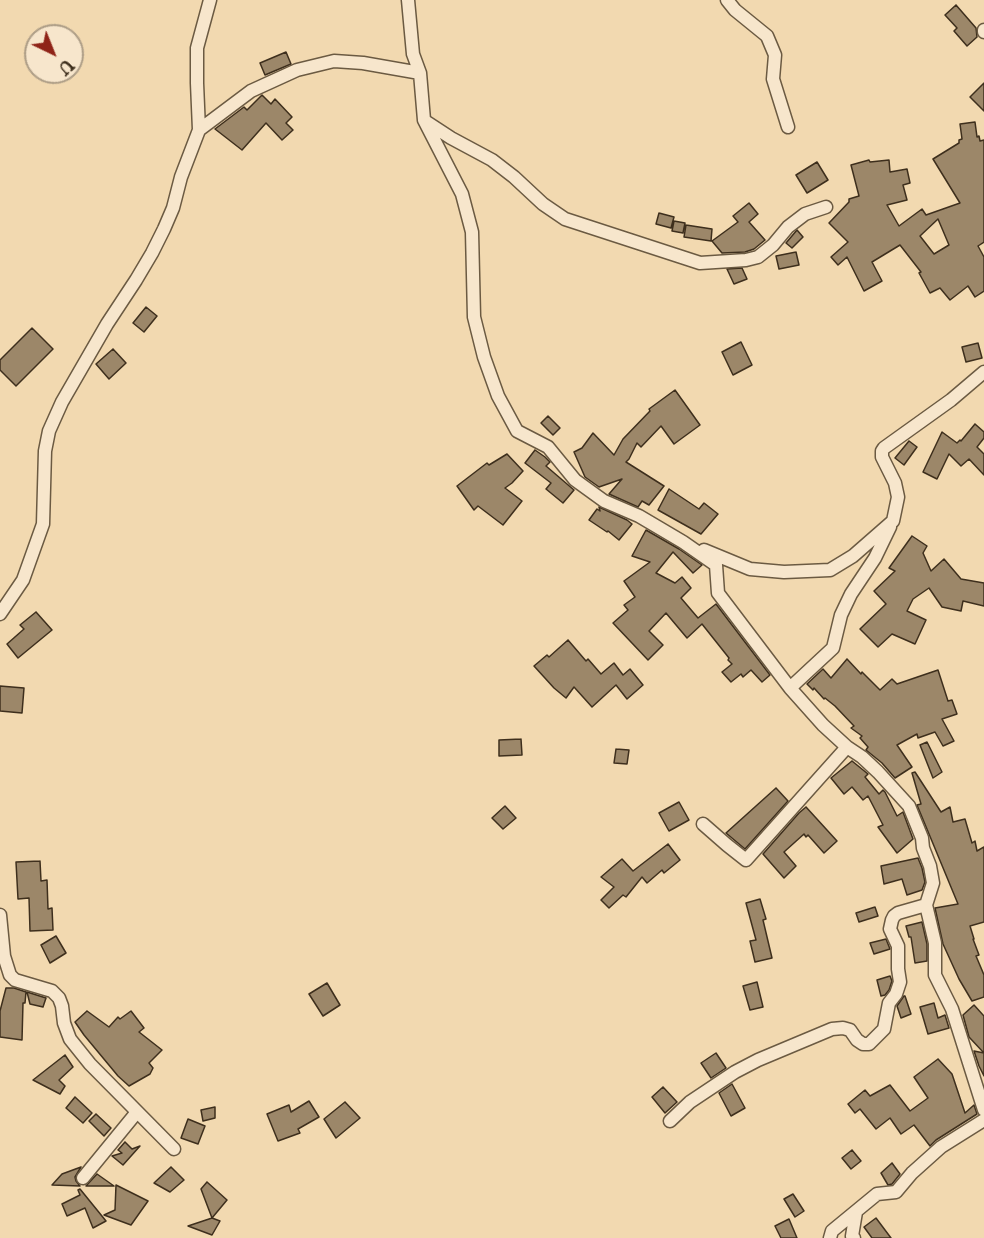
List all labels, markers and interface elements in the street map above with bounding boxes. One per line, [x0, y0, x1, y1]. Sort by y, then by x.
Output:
north arrow [24, 24, 84, 84]
text: U [53, 54, 77, 78]

